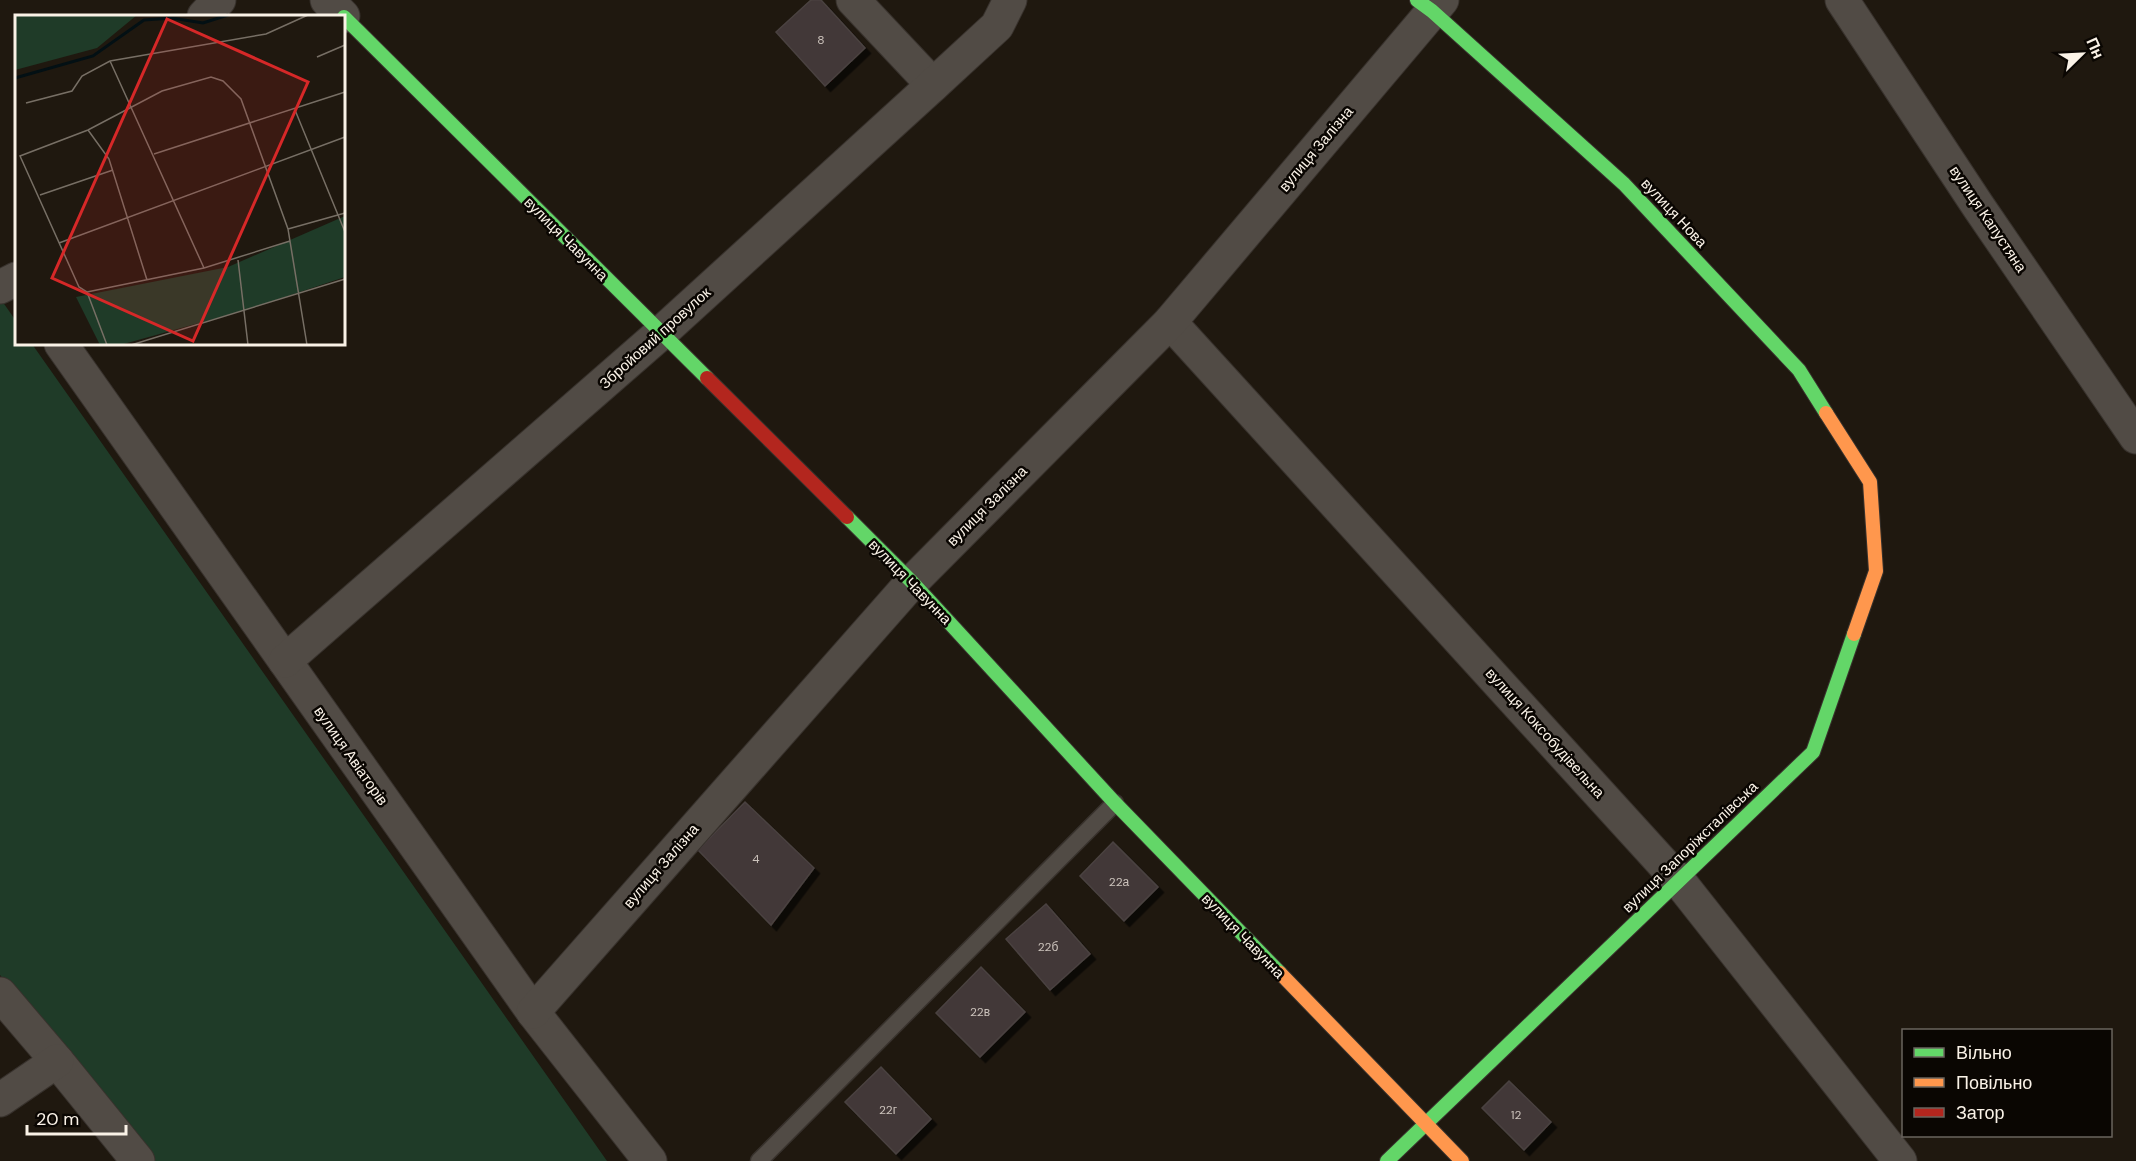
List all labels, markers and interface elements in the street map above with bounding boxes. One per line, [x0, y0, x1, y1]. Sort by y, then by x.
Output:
inset map [15, 15, 345, 345]
north arrow [2052, 24, 2112, 84]
house number: 8 [817, 32, 825, 48]
text: Пн [2081, 34, 2109, 62]
street label: вулиця Залізна [1274, 102, 1358, 196]
street label: вулиця Капустяна [1945, 162, 2031, 277]
street label: вулиця Нова [1637, 174, 1712, 252]
street label: вулиця Чавунна [520, 193, 613, 286]
street label: Збройовий провулок [595, 282, 715, 393]
street label: вулиця Залізна [943, 461, 1032, 550]
street label: вулиця Чавунна [864, 535, 956, 629]
street label: вулиця Коксобудівельна [1481, 664, 1609, 803]
street label: вулиця Авіаторів [309, 702, 393, 810]
street label: вулиця Запоріжсталівська [1618, 776, 1763, 917]
street label: вулиця Залізна [619, 819, 704, 912]
house number: 4 [752, 851, 760, 867]
house number: 22а [1109, 874, 1130, 890]
street label: вулиця Чавунна [1197, 889, 1289, 983]
house number: 22б [1038, 939, 1058, 955]
house number: 22в [970, 1004, 990, 1020]
legend [1902, 1029, 2112, 1137]
text: Вільно [1956, 1041, 2012, 1065]
text: Повільно [1956, 1071, 2032, 1095]
scale bar [27, 1098, 126, 1136]
text: Затор [1956, 1101, 2005, 1125]
house number: 22г [879, 1102, 898, 1118]
text: 20 m [36, 1107, 79, 1131]
house number: 12 [1511, 1107, 1521, 1123]

